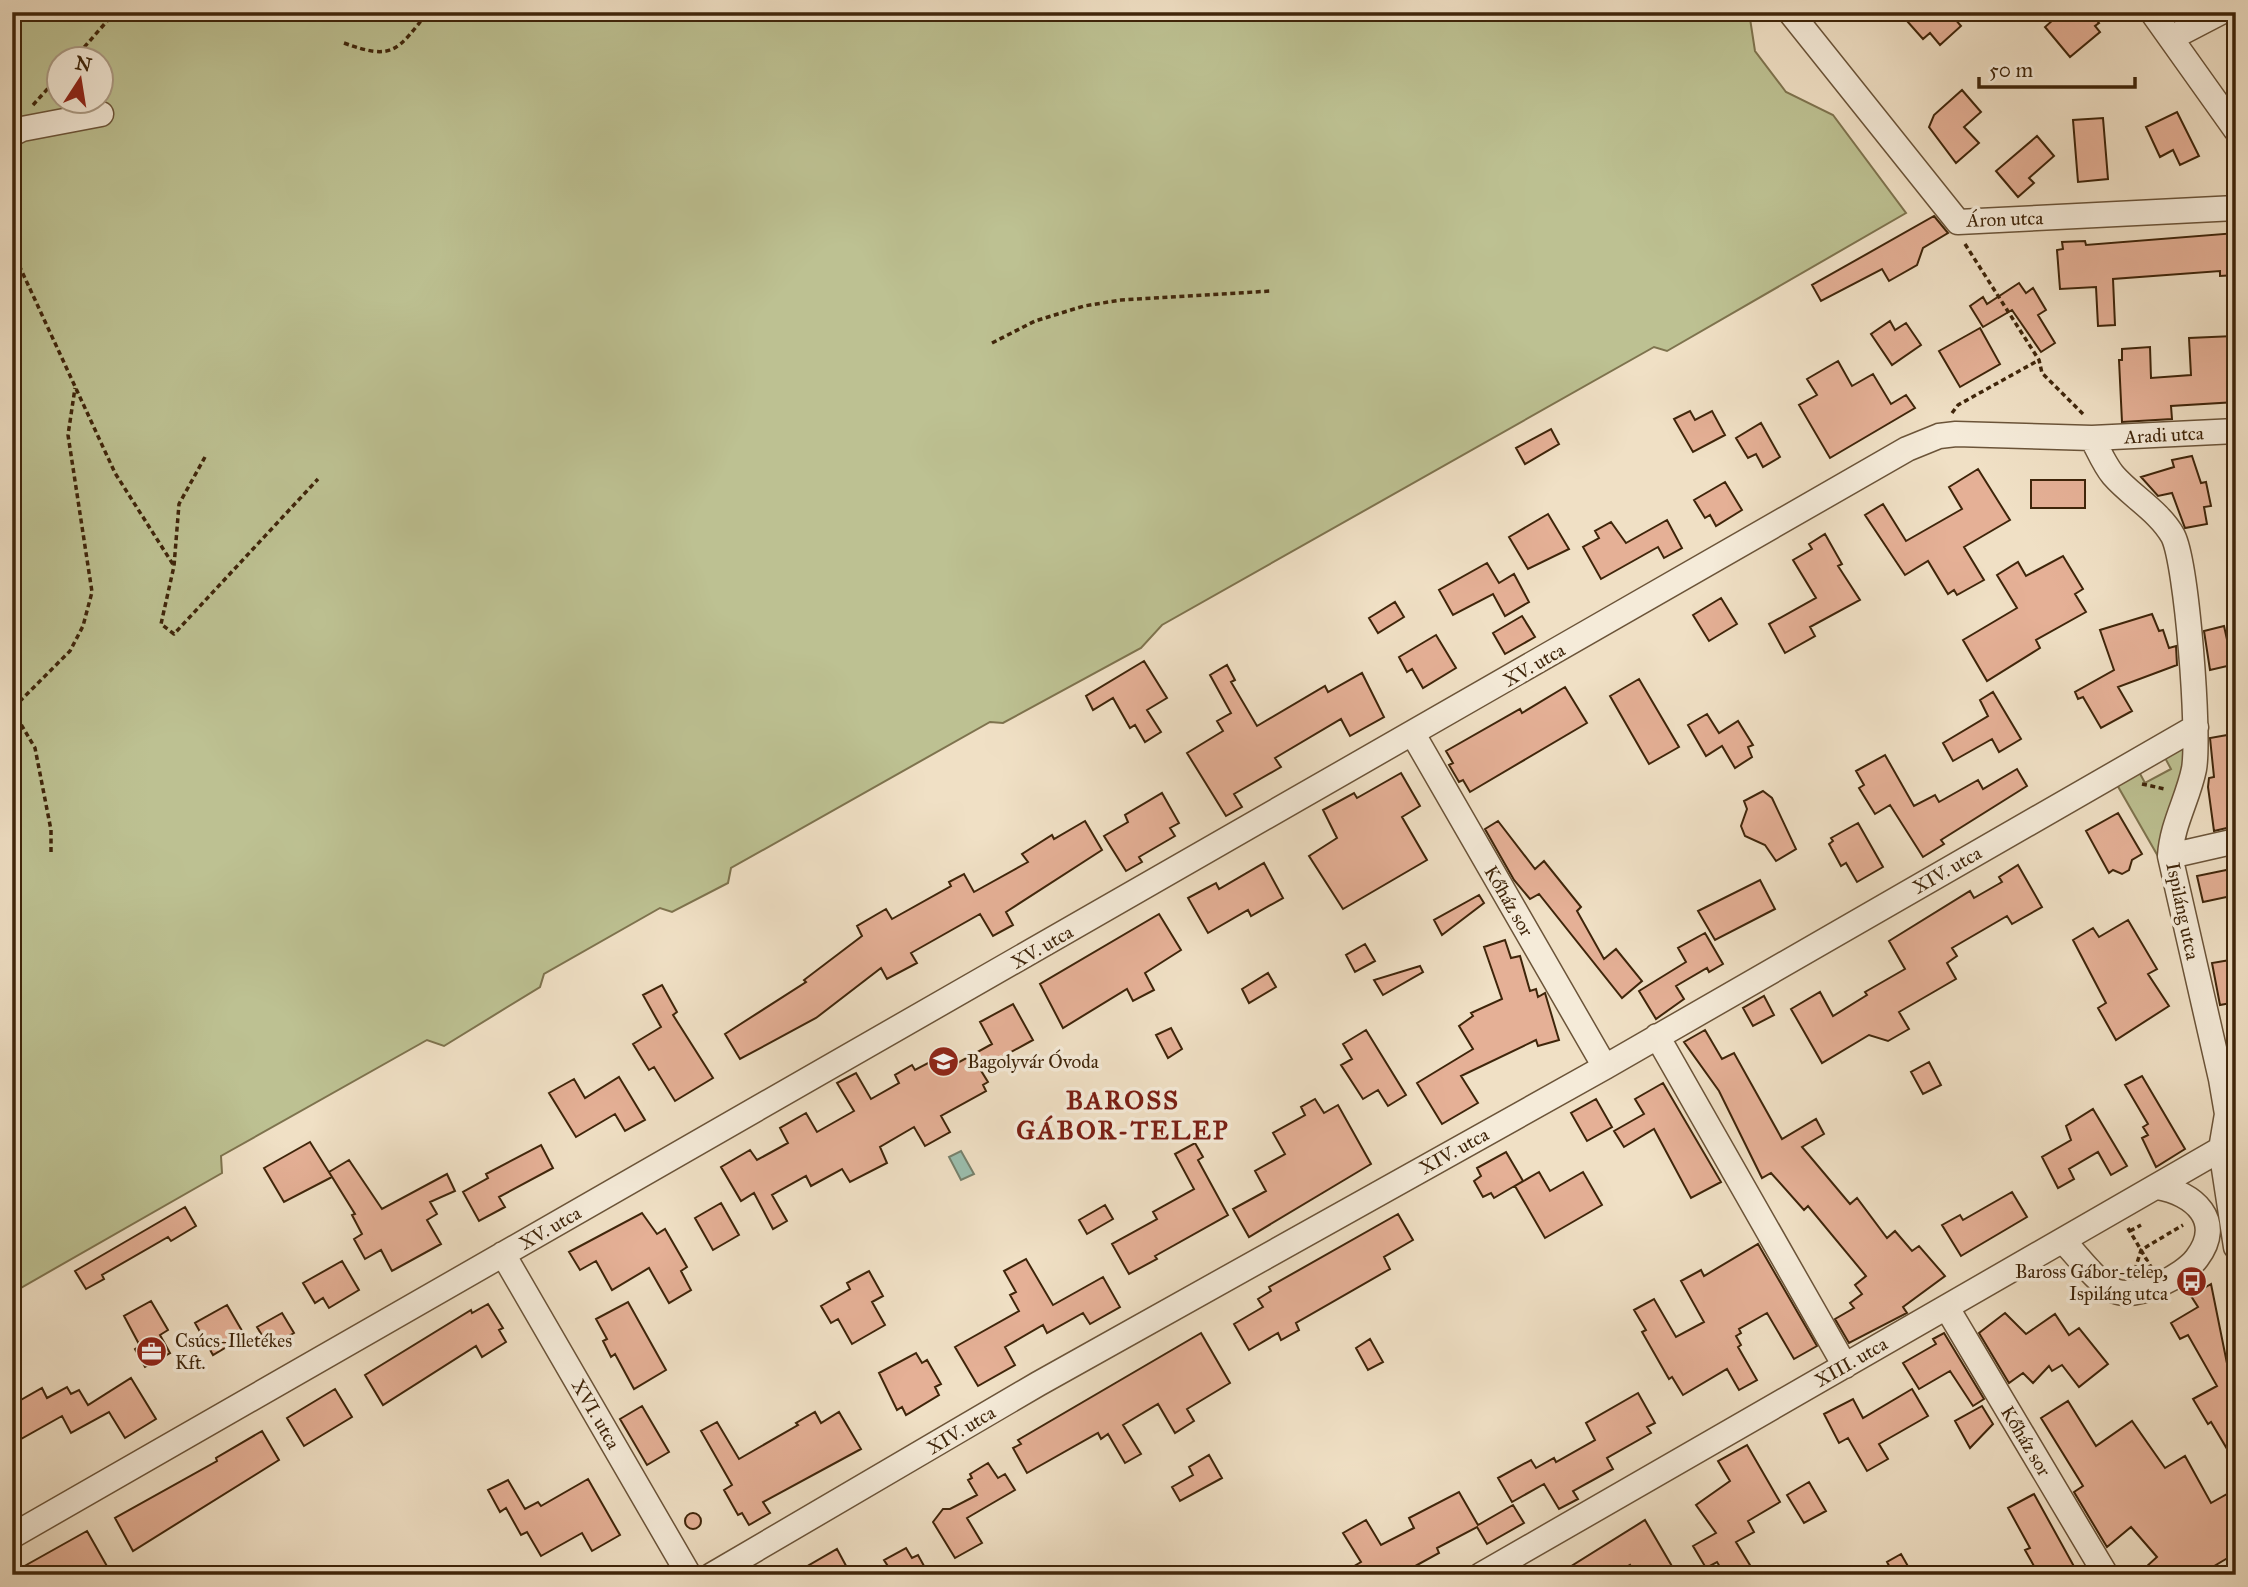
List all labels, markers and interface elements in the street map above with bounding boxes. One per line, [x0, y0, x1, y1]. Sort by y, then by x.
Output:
north arrow [46, 46, 116, 116]
scale bar [1979, 46, 2134, 90]
text: N [73, 51, 94, 77]
text: 50 m [1989, 57, 2034, 83]
street label: Áron utca [1965, 205, 2045, 232]
street label: Aradi utca [2123, 421, 2205, 449]
street label: XV. utca [1499, 638, 1570, 692]
street label: XIV. utca [1908, 841, 1986, 899]
street label: Ispiláng utca [2160, 860, 2205, 963]
street label: Kőház sor [1480, 861, 1539, 941]
street label: XV. utca [1007, 920, 1078, 974]
school or university icon: Bagolyvár Óvoda [927, 1044, 961, 1078]
place label: Bagolyvár Óvoda [967, 1049, 1100, 1074]
district label: BAROSS GÁBOR-TELEP [1016, 1084, 1230, 1146]
street label: XIV. utca [1415, 1122, 1494, 1179]
street label: XV. utca [515, 1201, 586, 1255]
place label: Baross Gábor-telep, Ispiláng utca [2015, 1260, 2169, 1306]
bus stop icon: Baross Gábor-telep, Ispiláng utca [2174, 1265, 2208, 1299]
place label: Csúcs-Illetékes Kft. [175, 1329, 292, 1374]
street label: XIII. utca [1811, 1332, 1892, 1392]
office icon: Csúcs-Illetékes Kft. [135, 1334, 169, 1368]
street label: XVI. utca [567, 1375, 626, 1454]
street label: XIV. utca [923, 1400, 1000, 1459]
street label: Kőház sor [1996, 1402, 2056, 1481]

